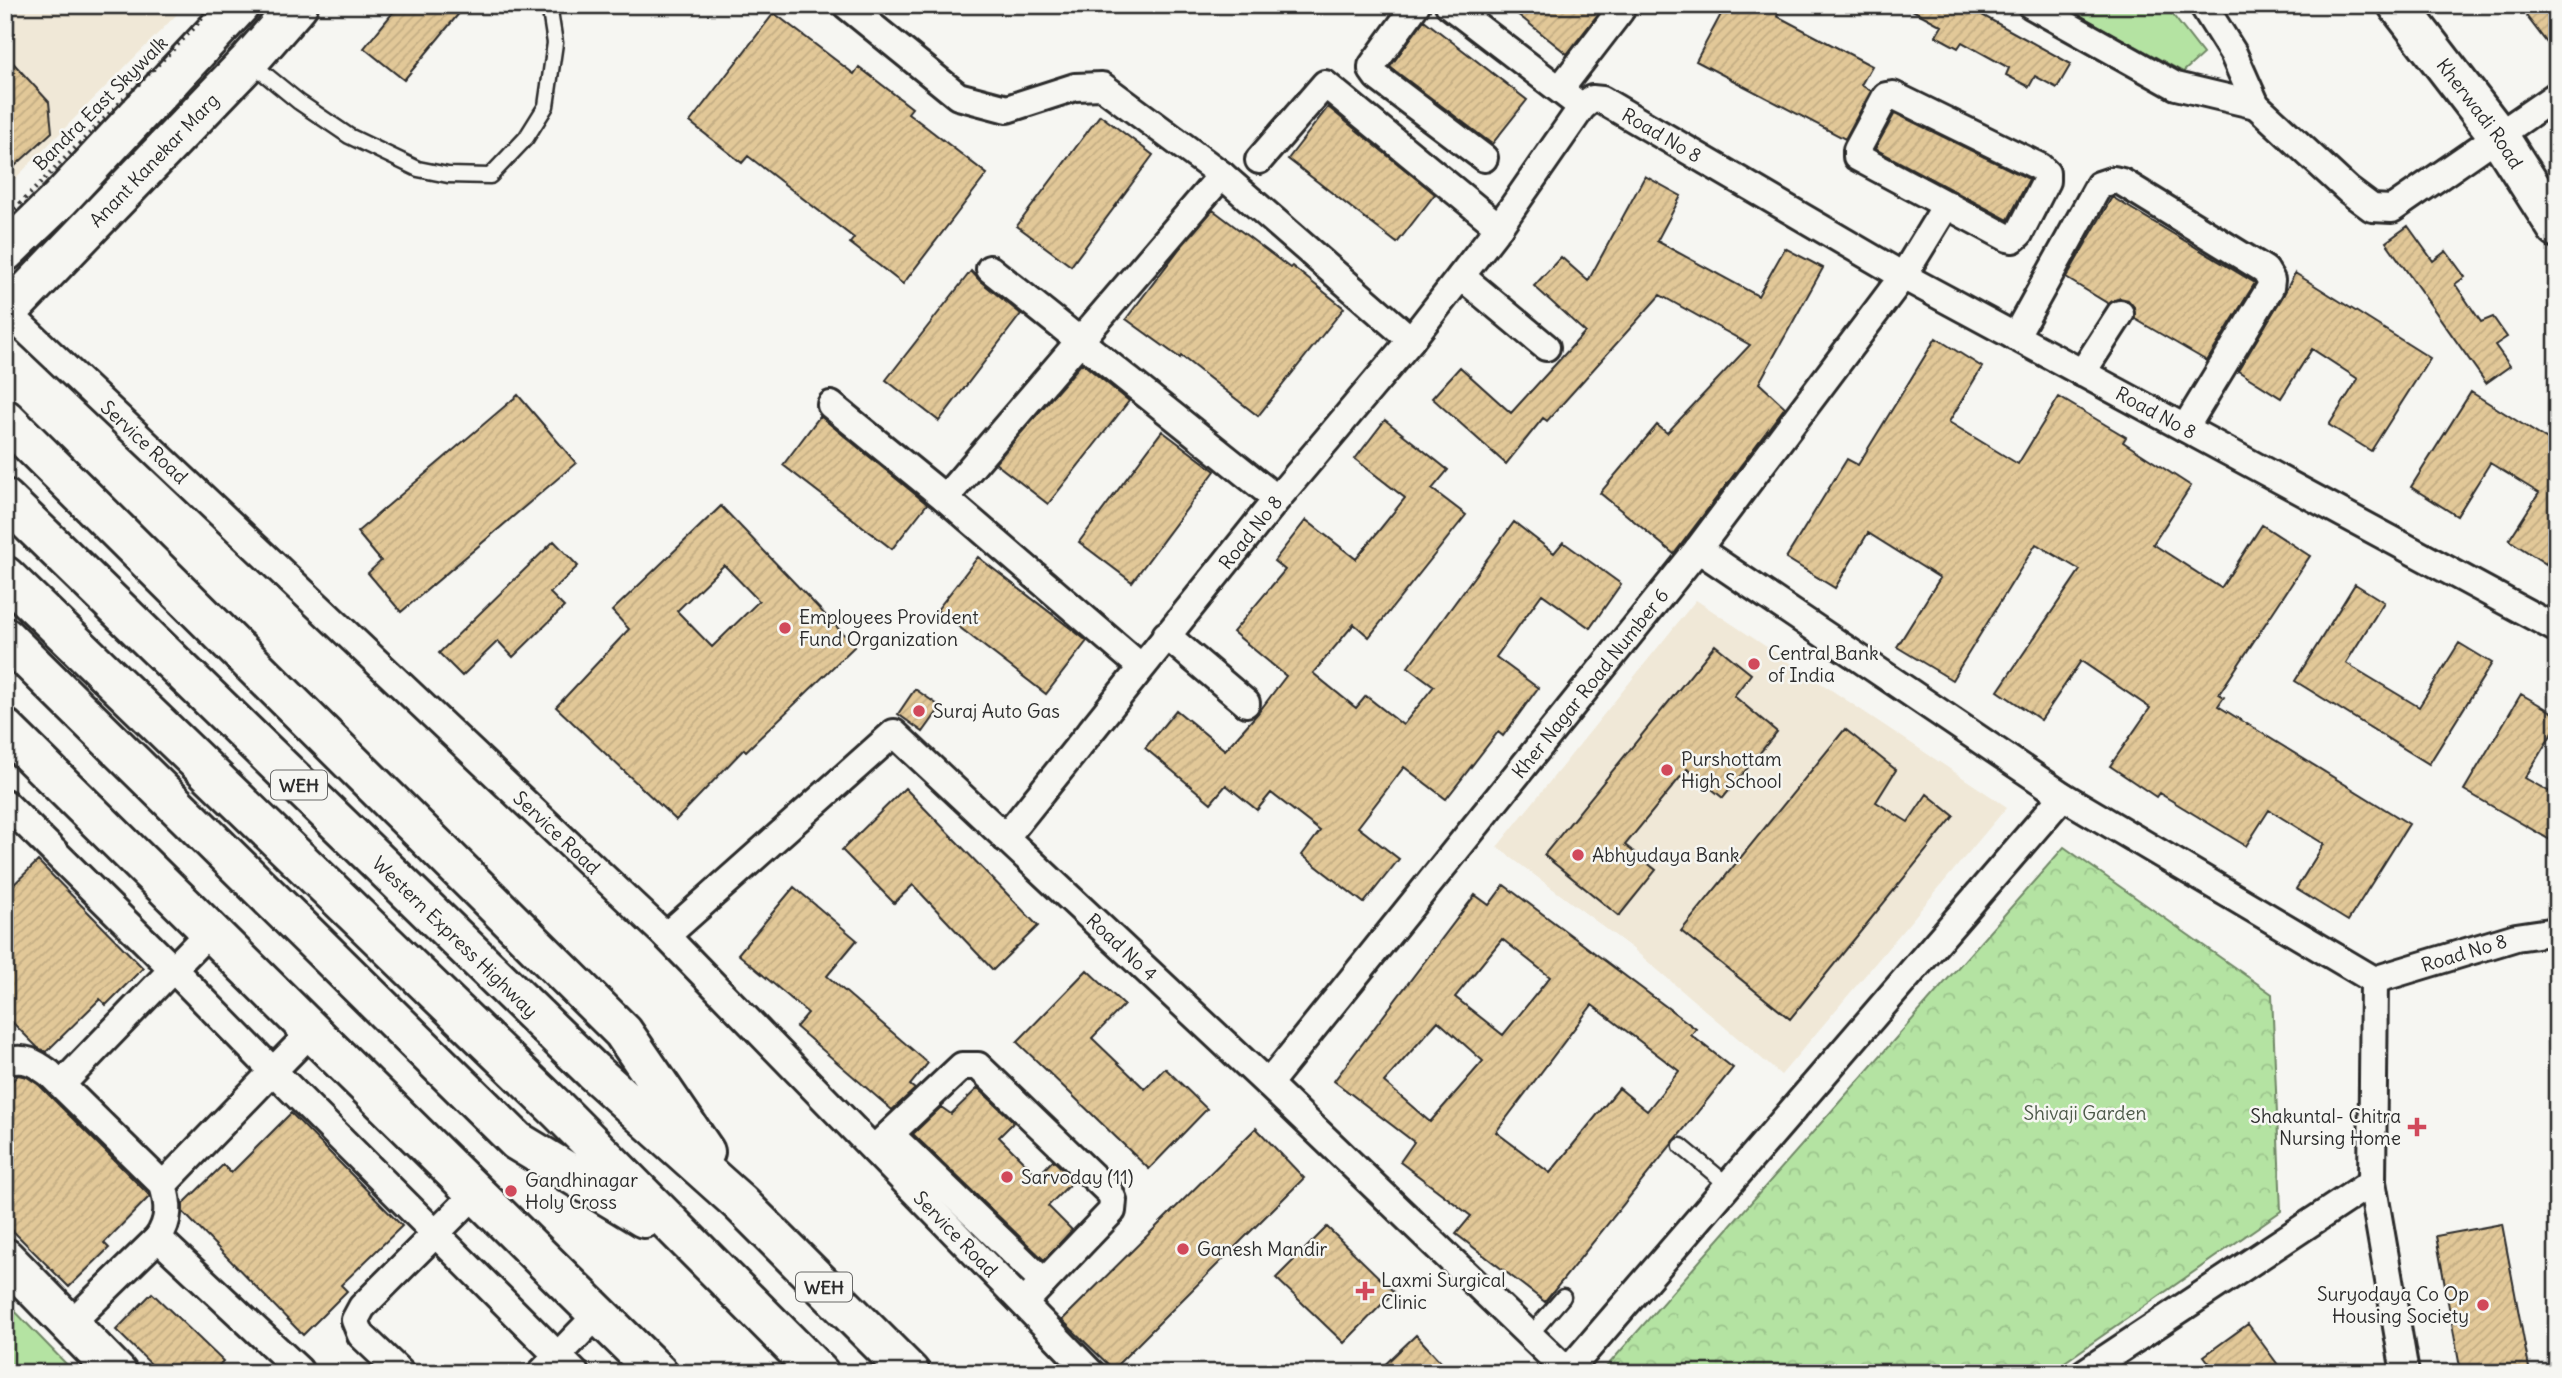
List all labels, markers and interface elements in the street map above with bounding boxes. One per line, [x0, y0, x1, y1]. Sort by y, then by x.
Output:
street label: Bandra East Skywalk [28, 30, 173, 175]
street label: Kherwadi Road [2431, 54, 2528, 173]
street label: Anant Kanekar Marg [84, 88, 224, 232]
street label: Road No 8 [1618, 102, 1706, 168]
street label: Road No 8 [2112, 381, 2201, 444]
street label: Service Road [96, 395, 193, 489]
street label: Road No 8 [1213, 490, 1287, 574]
street label: Kher Nagar Road Number 6 [1507, 584, 1674, 783]
place label: Employees Provident Fund Organization [799, 605, 979, 651]
marker: Employees Provident Fund Organization [777, 620, 793, 636]
place label: Central Bank of India [1768, 641, 1879, 687]
marker: Central Bank of India [1746, 656, 1762, 672]
place label: Suraj Auto Gas [933, 699, 1060, 723]
marker: Suraj Auto Gas [911, 703, 927, 719]
place label: Purshottam High School [1681, 747, 1782, 793]
marker: Purshottam High School [1659, 762, 1675, 778]
road number: WEH [271, 770, 327, 800]
street label: Service Road [508, 786, 605, 879]
place label: Abhyudaya Bank [1592, 843, 1740, 867]
marker: Abhyudaya Bank [1570, 847, 1586, 863]
street label: Western Express Highway [367, 851, 543, 1023]
street label: Road No 4 [1082, 908, 1162, 986]
street label: Road No 8 [2418, 928, 2510, 977]
park label: Shivaji Garden [2023, 1101, 2147, 1125]
place label: Shakuntal- Chitra Nursing Home [2250, 1104, 2401, 1150]
marker: Shakuntal- Chitra Nursing Home [2407, 1117, 2427, 1137]
place label: Sarvoday (11) [1021, 1165, 1134, 1189]
place label: Gandhinagar Holy Cross [525, 1168, 638, 1214]
marker: Sarvoday (11) [999, 1169, 1015, 1185]
marker: Gandhinagar Holy Cross [503, 1183, 519, 1199]
street label: Service Road [909, 1186, 1003, 1282]
place label: Ganesh Mandir [1197, 1237, 1327, 1261]
marker: Ganesh Mandir [1175, 1241, 1191, 1257]
place label: Laxmi Surgical Clinic [1381, 1268, 1506, 1314]
road number: WEH [796, 1272, 852, 1302]
marker: Laxmi Surgical Clinic [1355, 1281, 1375, 1301]
place label: Suryodaya Co Op Housing Society [2317, 1282, 2469, 1328]
marker: Suryodaya Co Op Housing Society [2475, 1297, 2491, 1313]

